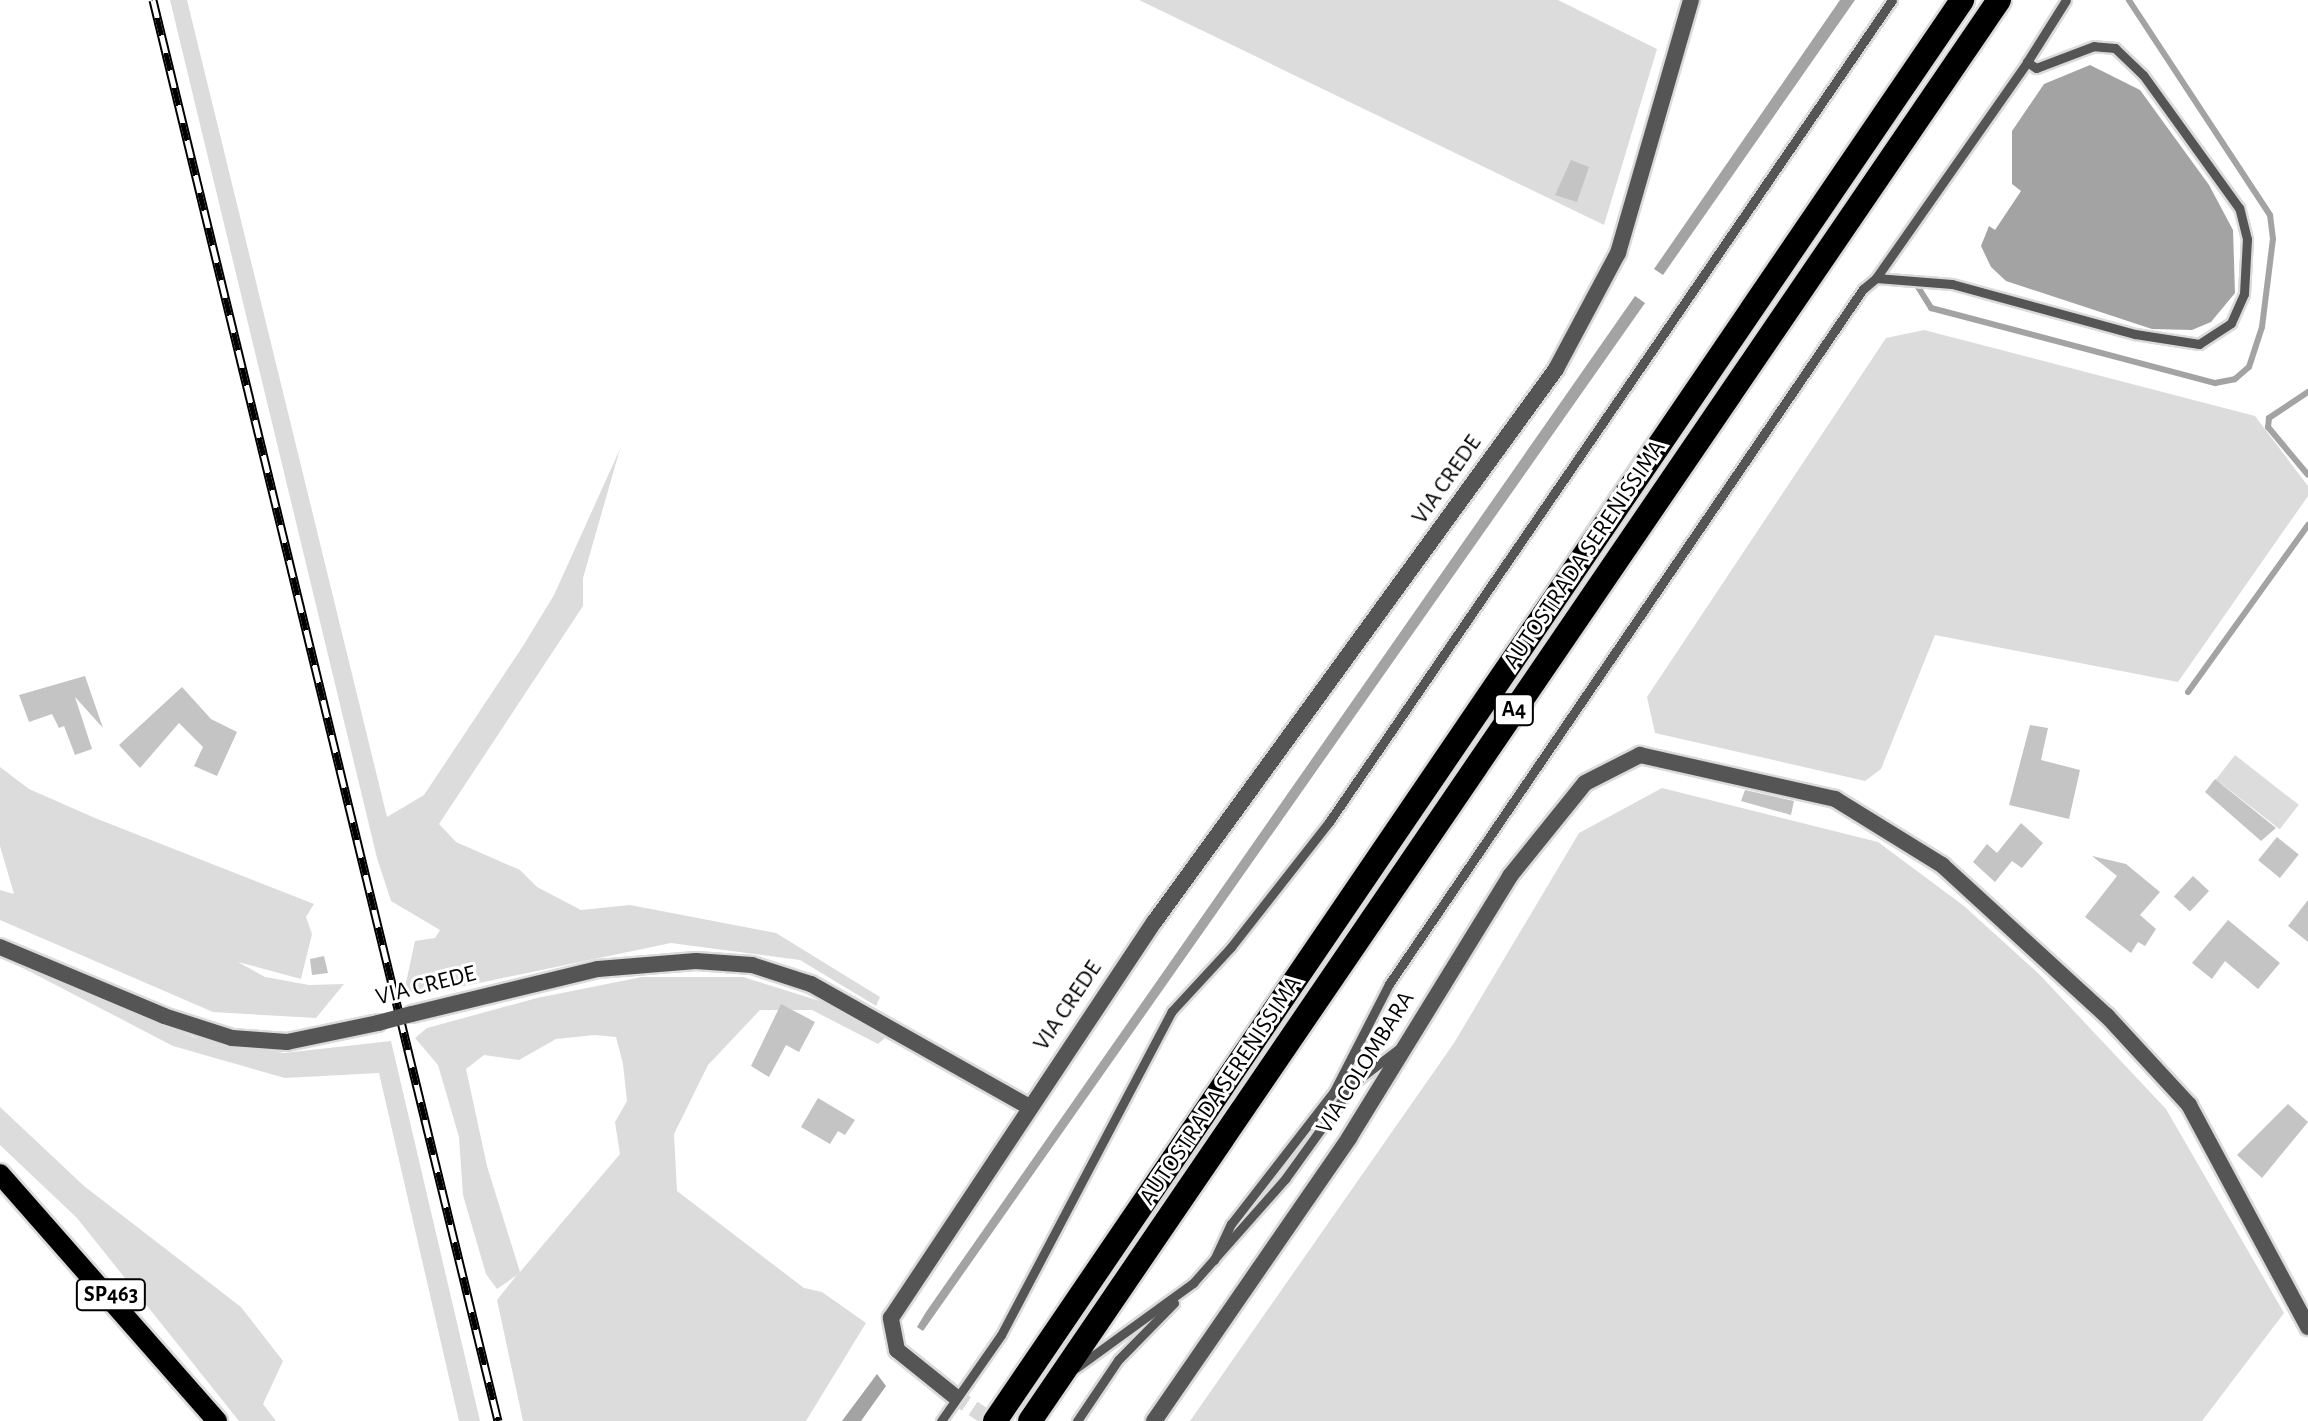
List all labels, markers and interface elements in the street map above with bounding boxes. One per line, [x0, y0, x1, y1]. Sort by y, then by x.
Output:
street label: VIA CREDE [1406, 430, 1488, 530]
street label: AUTOSTRADA SERENISSIMA [1498, 435, 1672, 675]
road number: A4 [1492, 692, 1536, 728]
street label: VIA CREDE [1027, 956, 1109, 1056]
street label: VIA CREDE [373, 960, 479, 1012]
street label: AUTOSTRADA SERENISSIMA [1134, 971, 1308, 1211]
street label: VIA COLOMBARA [1311, 986, 1421, 1140]
road number: SP463 [75, 1277, 147, 1313]

